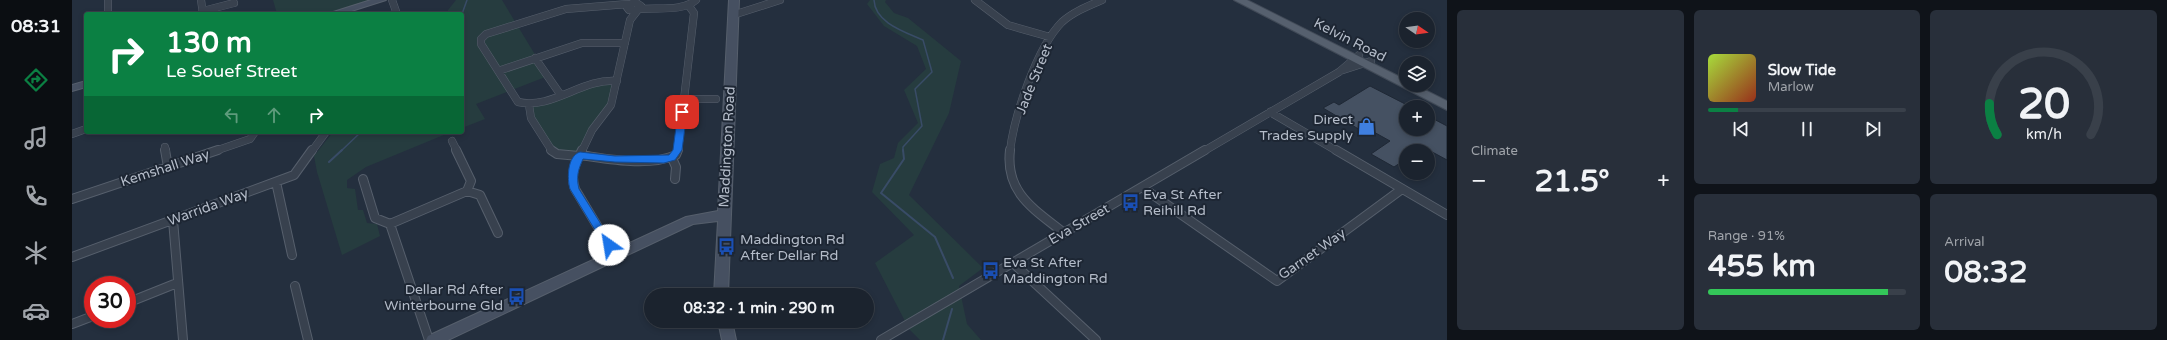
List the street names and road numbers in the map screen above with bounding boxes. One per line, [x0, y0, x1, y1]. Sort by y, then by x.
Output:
street label: Kelvin Road [1311, 14, 1389, 66]
street label: Jade Street [1012, 41, 1056, 117]
street label: Maddington Road [715, 86, 739, 208]
street label: Kemshall Way [118, 145, 212, 190]
street label: Warrida Way [165, 184, 251, 230]
street label: Eva Street [1045, 199, 1113, 248]
street label: Garnet Way [1275, 224, 1349, 283]

